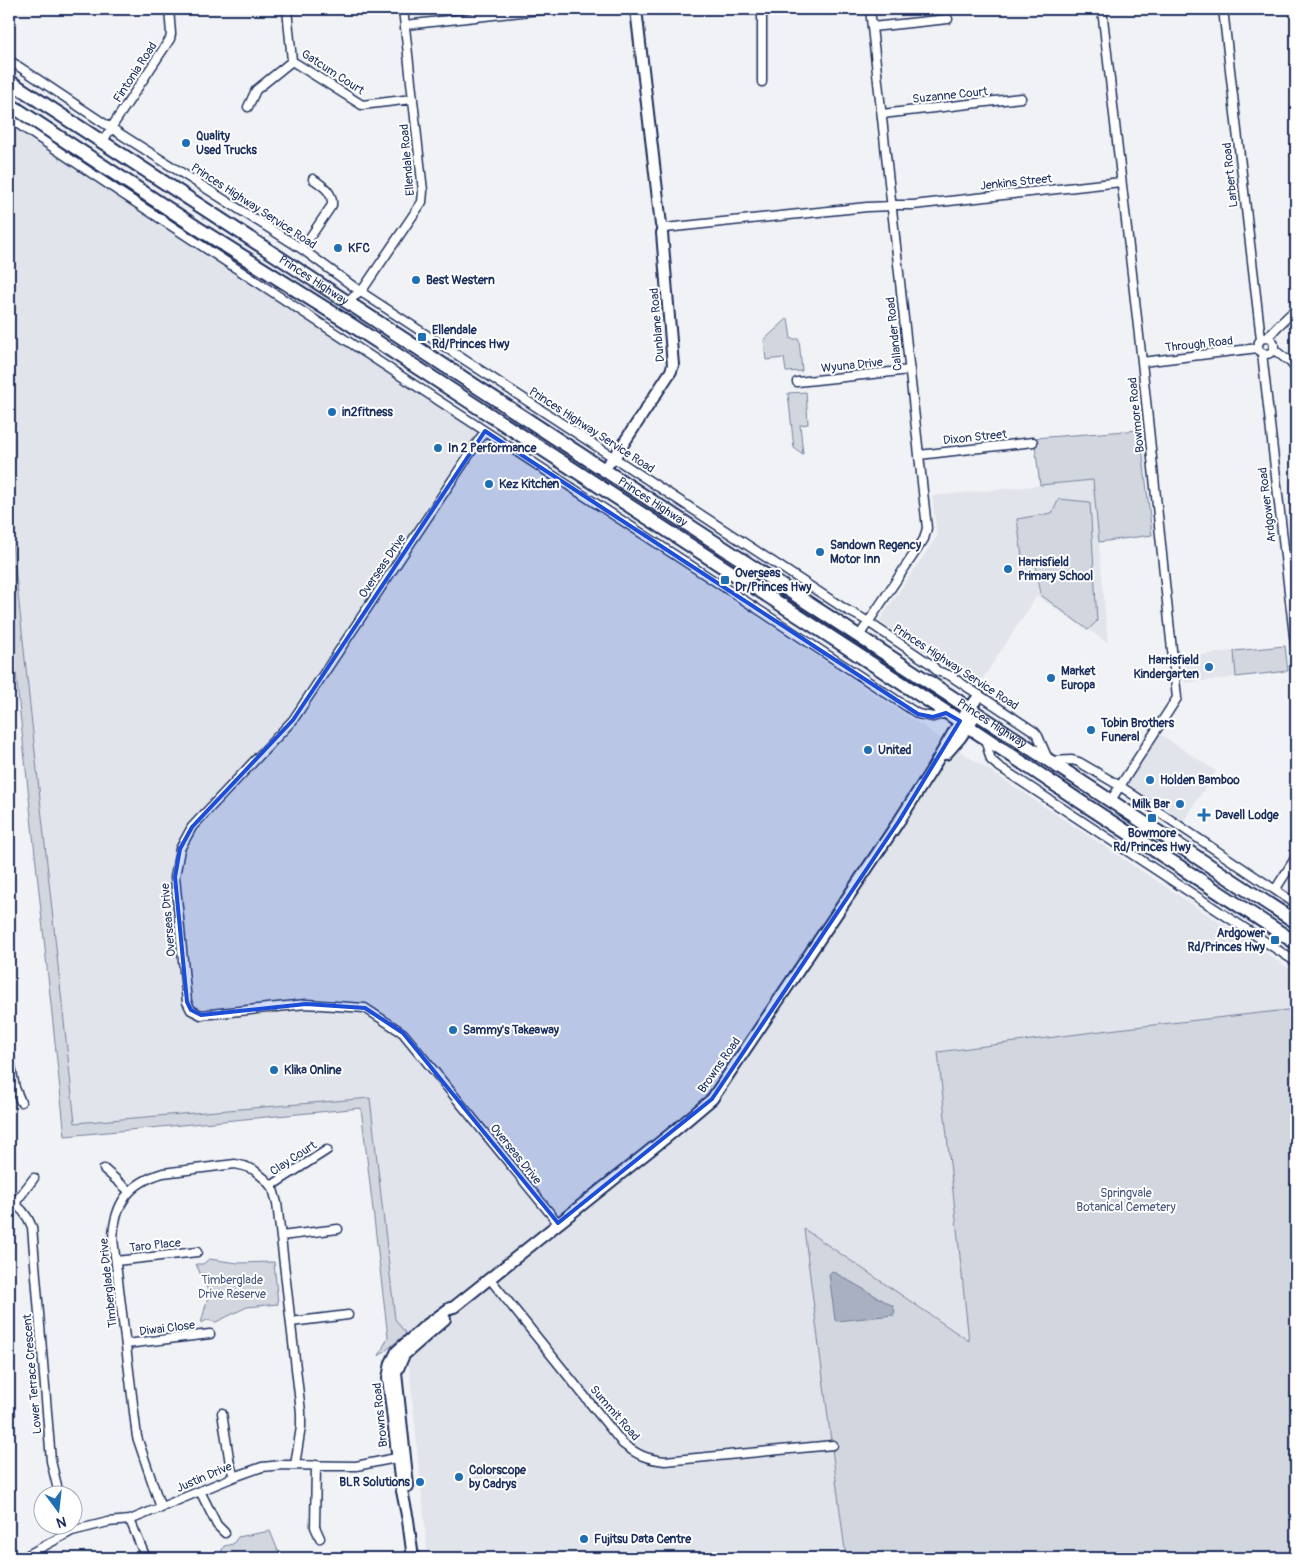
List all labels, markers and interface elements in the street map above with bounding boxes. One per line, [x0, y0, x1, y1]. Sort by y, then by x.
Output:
street label: Fintonia Road [110, 39, 161, 105]
street label: Gatcum Court [298, 47, 367, 98]
street label: Suzanne Court [912, 84, 989, 107]
street label: Ellendale Road [397, 123, 418, 197]
place label: Quality Used Trucks [196, 129, 257, 158]
marker: Quality Used Trucks [180, 137, 192, 149]
street label: Larbert Road [1220, 142, 1241, 208]
street label: Princes Highway Service Road [188, 160, 319, 253]
street label: Jenkins Street [979, 171, 1053, 194]
place label: KFC [348, 241, 370, 256]
marker: KFC [332, 242, 344, 254]
street label: Princes Highway [276, 252, 351, 309]
place label: Best Western [426, 273, 495, 288]
marker: Best Western [410, 274, 422, 286]
street label: Dunblane Road [647, 287, 668, 363]
street label: Callander Road [883, 296, 906, 372]
place label: Ellendale Rd/Princes Hwy [432, 323, 510, 352]
marker: Ellendale Rd/Princes Hwy [416, 331, 428, 343]
street label: Through Road [1164, 333, 1234, 356]
street label: Wyuna Drive [820, 355, 884, 376]
street label: Bowmore Road [1125, 376, 1148, 453]
street label: Princes Highway Service Road [526, 384, 657, 477]
place label: in2fitness [342, 405, 393, 420]
marker: in2fitness [326, 406, 338, 418]
street label: Dixon Street [942, 427, 1008, 448]
place label: In 2 Performance [448, 441, 538, 456]
marker: In 2 Performance [432, 442, 444, 454]
street label: Ardgower Road [1255, 466, 1280, 543]
street label: Princes Highway [615, 474, 690, 530]
place label: Kez Kitchen [499, 477, 560, 492]
marker: Kez Kitchen [483, 478, 495, 490]
street label: Overseas Drive [356, 531, 409, 601]
place label: Sandown Regency Motor Inn [830, 538, 922, 567]
marker: Sandown Regency Motor Inn [814, 546, 826, 558]
place label: Harrisfield Primary School [1018, 555, 1093, 584]
marker: Harrisfield Primary School [1002, 563, 1014, 575]
place label: Overseas Dr/Princes Hwy [735, 566, 812, 595]
marker: Overseas Dr/Princes Hwy [719, 574, 731, 586]
street label: Princes Highway Service Road [890, 621, 1021, 714]
place label: Harrisfield Kindergarten [1134, 653, 1199, 682]
marker: Harrisfield Kindergarten [1203, 661, 1215, 673]
place label: Market Europa [1061, 664, 1096, 693]
marker: Market Europa [1045, 672, 1057, 684]
street label: Princes Highway [954, 695, 1029, 752]
place label: Tobin Brothers Funeral [1100, 716, 1175, 745]
marker: Tobin Brothers Funeral [1085, 724, 1097, 736]
place label: United [878, 743, 912, 758]
marker: United [862, 744, 874, 756]
place label: Holden Bamboo [1160, 773, 1240, 788]
marker: Holden Bamboo [1144, 774, 1156, 786]
place label: Milk Bar [1132, 797, 1171, 812]
marker: Milk Bar [1174, 798, 1186, 810]
marker: Davell Lodge [1197, 808, 1211, 822]
place label: Davell Lodge [1215, 808, 1280, 823]
marker: Bowmore Rd/Princes Hwy [1146, 812, 1158, 824]
place label: Bowmore Rd/Princes Hwy [1113, 826, 1192, 855]
street label: Overseas Drive [158, 883, 179, 957]
place label: Ardgower Rd/Princes Hwy [1188, 926, 1266, 955]
marker: Ardgower Rd/Princes Hwy [1269, 934, 1281, 946]
place label: Sammy's Takeaway [463, 1023, 560, 1038]
marker: Sammy's Takeaway [447, 1024, 459, 1036]
street label: Browns Road [695, 1034, 744, 1096]
place label: Klika Online [284, 1063, 342, 1078]
marker: Klika Online [268, 1064, 280, 1076]
street label: Overseas Drive [487, 1121, 545, 1188]
street label: Clay Court [267, 1138, 320, 1179]
park label: Springvale Botanical Cemetery [1076, 1186, 1176, 1215]
street label: Taro Place [129, 1235, 182, 1256]
street label: Timberglade Drive [96, 1237, 121, 1328]
park label: Timberglade Drive Reserve [198, 1273, 266, 1302]
street label: Lower Terrace Crescent [20, 1313, 45, 1435]
street label: Diwai Close [138, 1318, 196, 1339]
street label: Browns Road [370, 1382, 391, 1448]
street label: Summit Road [587, 1383, 643, 1444]
street label: Justin Drive [174, 1459, 234, 1496]
place label: Colorscope by Cadrys [469, 1463, 527, 1492]
marker: Colorscope by Cadrys [453, 1471, 465, 1483]
place label: BLR Solutions [339, 1475, 411, 1490]
marker: BLR Solutions [414, 1476, 426, 1488]
north arrow [32, 1484, 82, 1534]
text: N [54, 1513, 68, 1532]
place label: Fujitsu Data Centre [594, 1532, 692, 1547]
marker: Fujitsu Data Centre [578, 1533, 590, 1545]

